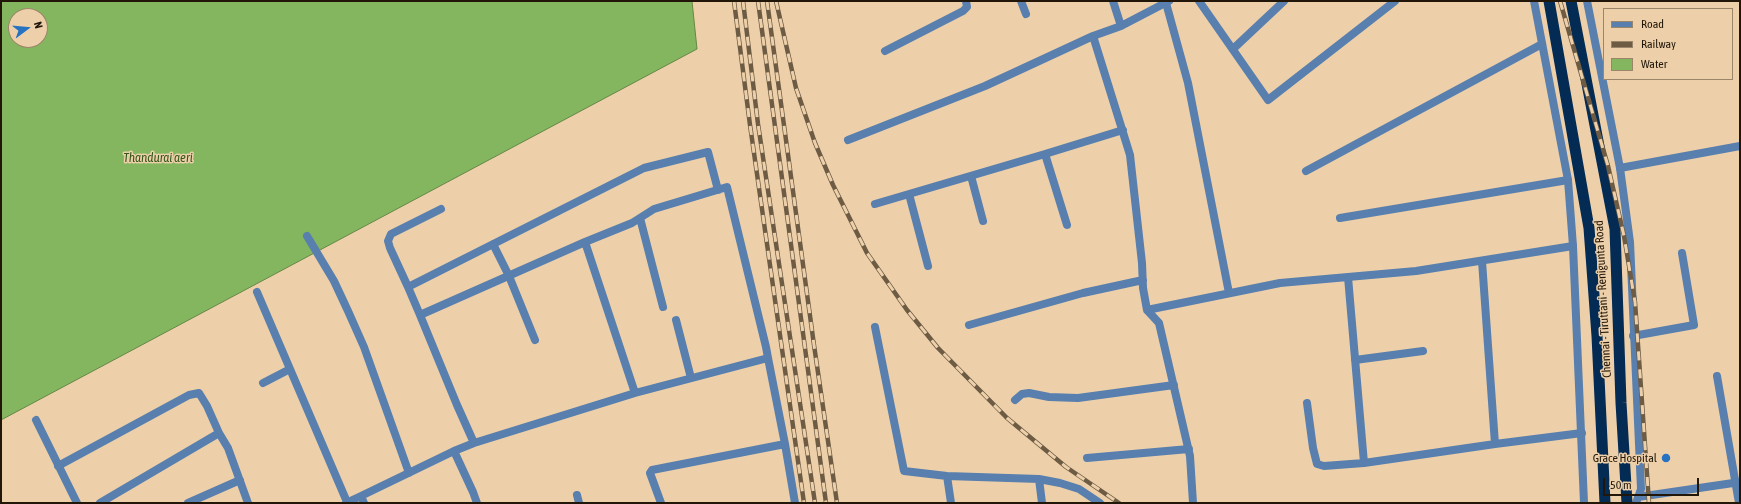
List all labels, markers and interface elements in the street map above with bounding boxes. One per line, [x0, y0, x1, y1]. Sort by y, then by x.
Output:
north arrow [8, 8, 48, 48]
legend [1603, 8, 1733, 80]
text: Road [1641, 17, 1664, 31]
text: N [32, 20, 45, 30]
text: Railway [1641, 37, 1676, 51]
text: Water [1641, 57, 1667, 71]
water label: Thandurai aeri [123, 150, 193, 166]
street label: Chennai - Tiruttani - Renigunta Road [1592, 220, 1614, 378]
place label: Grace Hospital [1593, 451, 1657, 465]
marker: Grace Hospital [1660, 452, 1672, 464]
scale bar [1605, 470, 1701, 496]
text: 50 m [1610, 478, 1632, 492]

